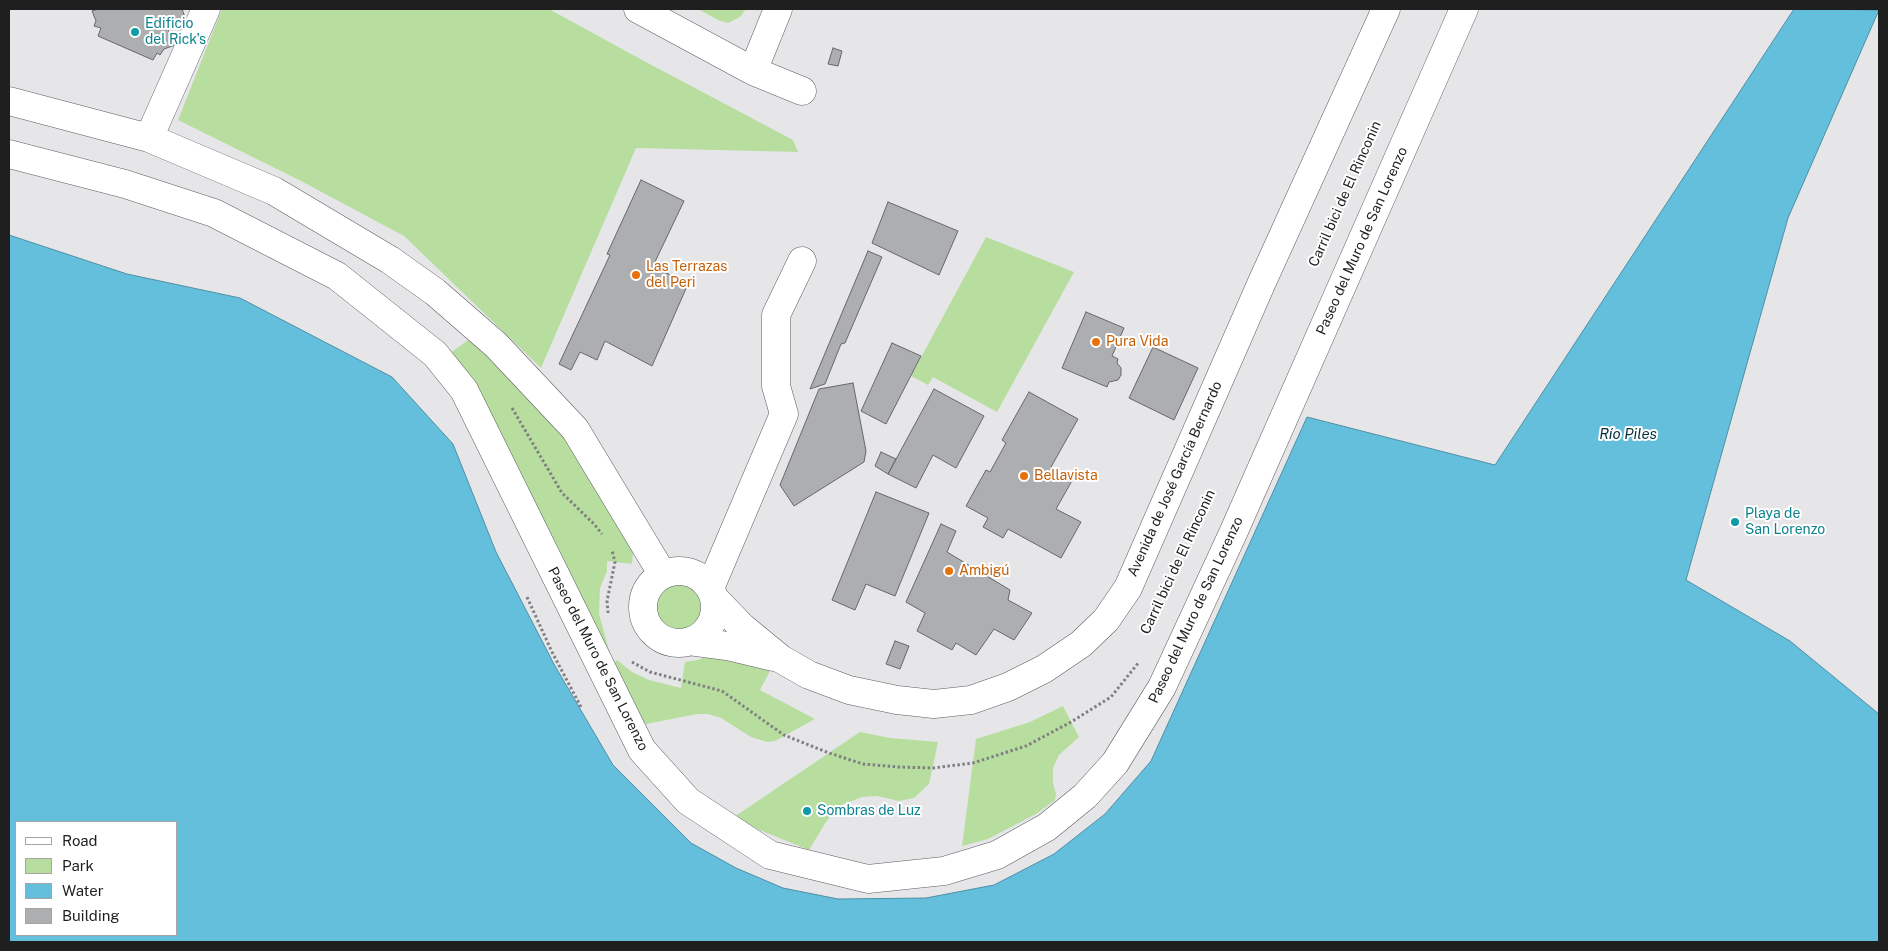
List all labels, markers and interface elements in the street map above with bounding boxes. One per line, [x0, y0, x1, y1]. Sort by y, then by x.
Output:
place label: Edificio del Rick's [145, 16, 206, 48]
marker: Edificio del Rick's [129, 26, 141, 38]
street label: Carril bici de El Rinconin [1305, 119, 1385, 269]
street label: Paseo del Muro de San Lorenzo [1313, 144, 1411, 338]
place label: Las Terrazas del Peri [646, 259, 727, 292]
marker: Las Terrazas del Peri [630, 269, 642, 281]
place label: Pura Vida [1106, 334, 1168, 350]
marker: Pura Vida [1090, 336, 1102, 348]
street label: Avenida de José García Bernardo [1124, 379, 1226, 579]
water label: Río Piles [1599, 425, 1657, 443]
place label: Bellavista [1034, 468, 1098, 484]
marker: Bellavista [1018, 470, 1030, 482]
street label: Carril bici de El Rinconin [1137, 487, 1219, 637]
place label: Playa de San Lorenzo [1745, 506, 1825, 538]
street label: Paseo del Muro de San Lorenzo [1145, 514, 1247, 706]
marker: Playa de San Lorenzo [1729, 516, 1741, 528]
place label: Ambigú [959, 563, 1009, 579]
street label: Paseo del Muro de San Lorenzo [544, 564, 652, 754]
marker: Ambigú [943, 565, 955, 577]
place label: Sombras de Luz [817, 803, 921, 819]
marker: Sombras de Luz [801, 805, 813, 817]
legend [15, 821, 178, 936]
text: Road [62, 832, 98, 849]
text: Park [62, 857, 94, 874]
text: Water [62, 882, 104, 899]
text: Building [62, 907, 120, 924]

